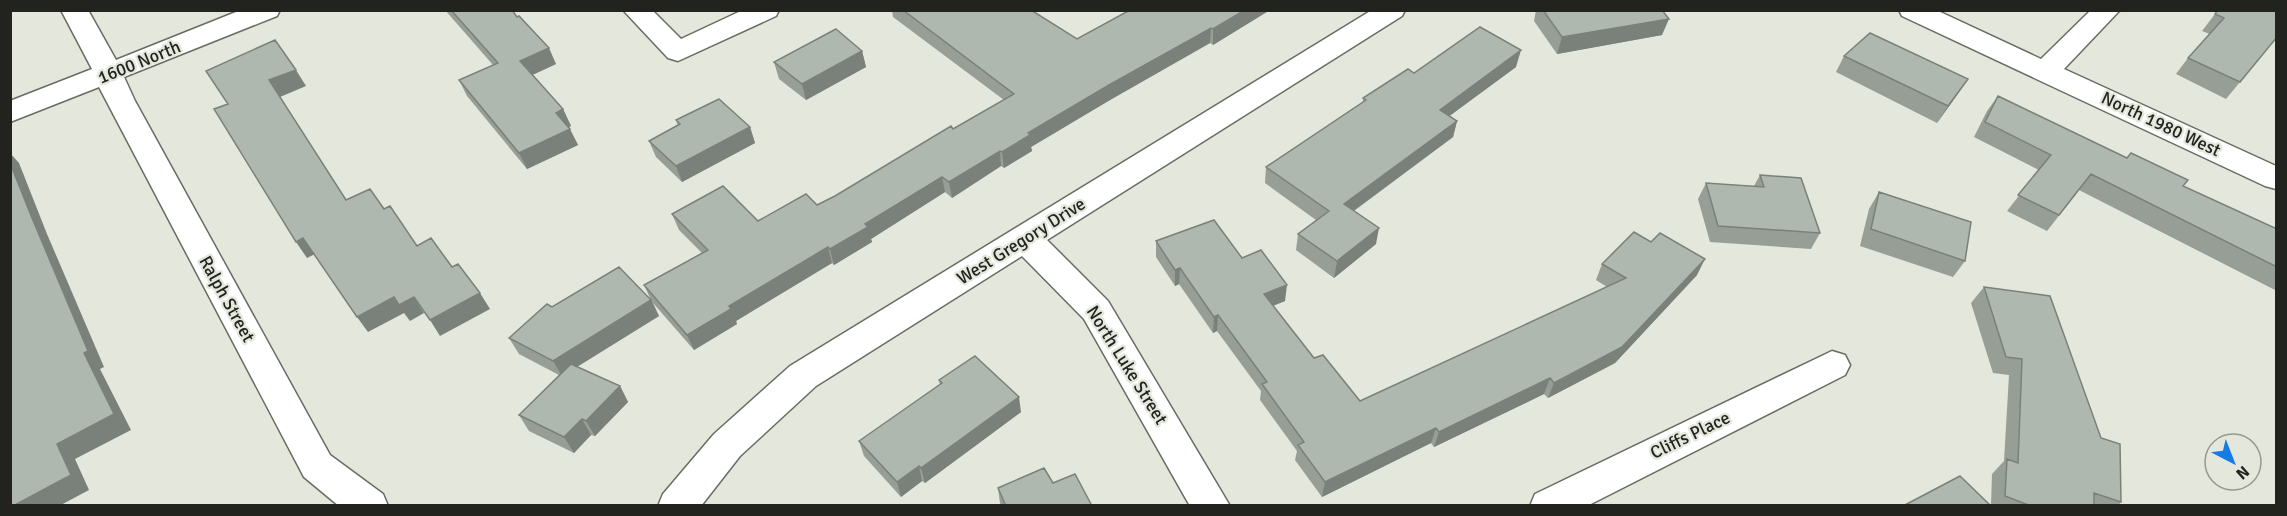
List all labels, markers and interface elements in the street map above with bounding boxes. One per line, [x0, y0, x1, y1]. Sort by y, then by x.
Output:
street label: 1600 North [94, 35, 184, 89]
street label: North 1980 West [2098, 87, 2224, 161]
street label: West Gregory Drive [953, 193, 1089, 289]
street label: Ralph Street [194, 252, 260, 346]
street label: North Luke Street [1082, 302, 1172, 428]
street label: Cliffs Place [1646, 406, 1734, 464]
north arrow [2203, 432, 2263, 492]
text: N [2232, 461, 2253, 484]

